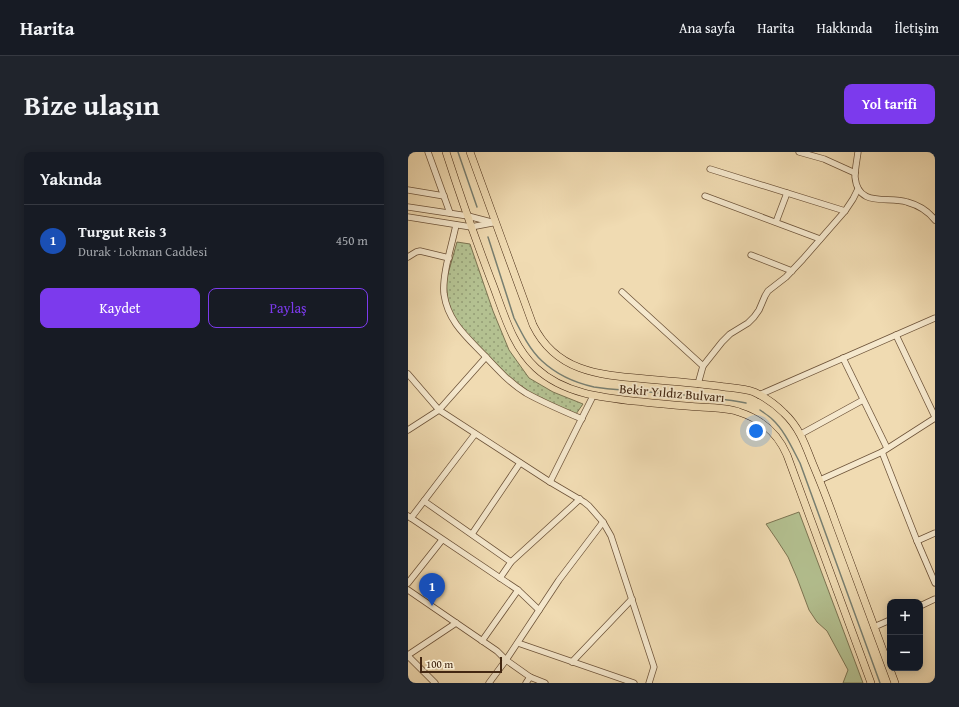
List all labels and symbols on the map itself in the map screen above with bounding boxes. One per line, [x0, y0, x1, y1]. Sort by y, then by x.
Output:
street label: Bekir Yıldız Bulvarı [619, 379, 726, 407]
your location [746, 421, 766, 441]
pin: 1 [419, 573, 445, 606]
scale bar [420, 655, 502, 674]

